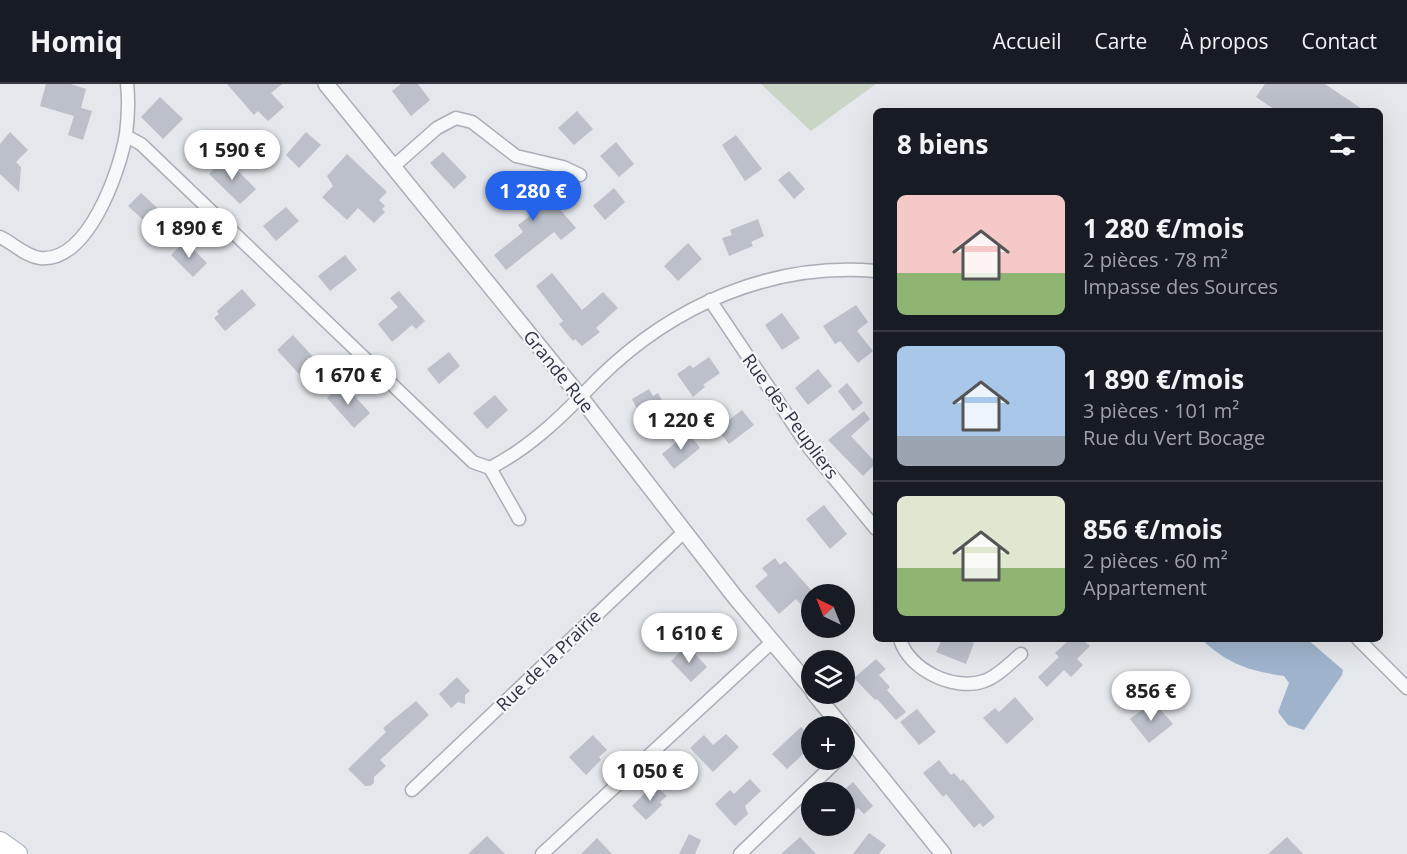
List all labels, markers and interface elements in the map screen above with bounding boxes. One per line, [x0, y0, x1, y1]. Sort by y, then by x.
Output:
text: Homiq [30, 22, 123, 60]
text: Accueil [993, 27, 1061, 55]
text: Carte [1094, 27, 1147, 55]
text: À propos [1180, 27, 1269, 55]
text: Contact [1302, 27, 1377, 55]
text: 8 biens [897, 126, 988, 162]
icon: filters [1326, 128, 1359, 161]
pin: 1 590 € [177, 130, 287, 181]
text: 1 590 € [198, 136, 266, 163]
pin: 1 280 € [478, 171, 588, 222]
text: 1 280 € [499, 177, 567, 204]
pin: 1 890 € [134, 208, 244, 259]
text: 1 280 €/mois [1083, 210, 1244, 246]
text: 1 890 € [155, 214, 223, 241]
icon: home [945, 219, 1017, 291]
text: 2 pièces · 78 m² [1083, 246, 1228, 273]
text: Impasse des Sources [1083, 273, 1278, 300]
street label: Grande Rue [518, 325, 600, 417]
street label: Rue des Peupliers [737, 348, 845, 484]
pin: 1 670 € [293, 355, 403, 406]
text: 1 670 € [314, 361, 382, 388]
text: 1 890 €/mois [1083, 361, 1244, 397]
icon: home [945, 370, 1017, 442]
text: 3 pièces · 101 m² [1083, 397, 1239, 424]
pin: 1 220 € [626, 400, 736, 451]
text: 1 220 € [647, 406, 715, 433]
text: Rue du Vert Bocage [1083, 424, 1265, 451]
text: 856 €/mois [1083, 511, 1222, 547]
icon: home [945, 520, 1017, 592]
text: 2 pièces · 60 m² [1083, 547, 1228, 574]
text: Appartement [1083, 574, 1207, 601]
north arrow [801, 584, 855, 638]
map controls [801, 584, 855, 836]
street label: Rue de la Prairie [491, 604, 605, 716]
pin: 1 610 € [634, 613, 744, 664]
text: 1 610 € [655, 619, 723, 646]
button: layers [801, 650, 855, 704]
pin: 856 € [1109, 671, 1193, 722]
text: 856 € [1126, 677, 1176, 704]
button: + [801, 716, 855, 770]
pin: 1 050 € [595, 751, 705, 802]
text: 1 050 € [616, 757, 684, 784]
button: − [801, 782, 855, 836]

